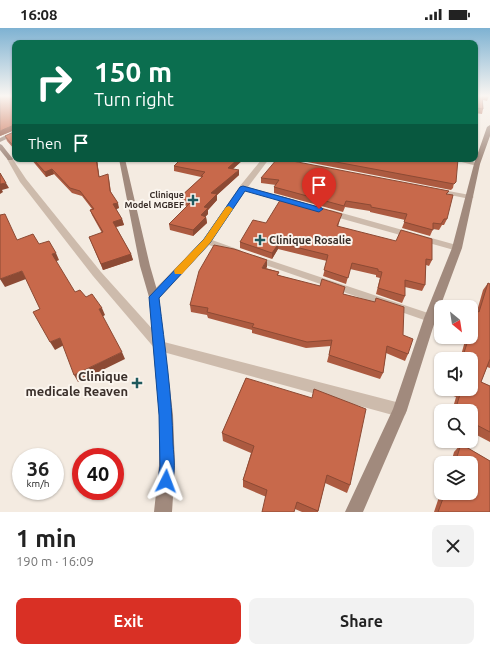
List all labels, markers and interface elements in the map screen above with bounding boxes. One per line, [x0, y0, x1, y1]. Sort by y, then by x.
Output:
text: 16:08 [20, 6, 58, 23]
icon: right [28, 56, 80, 108]
text: 150 m [94, 56, 172, 87]
text: Turn right [94, 89, 174, 109]
icon: arrive [70, 132, 92, 154]
text: Then [28, 135, 62, 152]
pin [302, 168, 336, 209]
icon: arrive [308, 174, 330, 196]
place label: Clinique Model MGBEF [125, 190, 184, 210]
marker: Clinique Model MGBEF [187, 194, 199, 206]
marker: Clinique Rosalie [254, 234, 266, 246]
place label: Clinique Rosalie [269, 234, 351, 246]
north arrow [434, 300, 478, 344]
map controls [434, 300, 478, 500]
button: sound [434, 352, 478, 396]
place label: Clinique medicale Reaven [26, 369, 128, 398]
marker: Clinique medicale Reaven [131, 377, 143, 389]
button: search [434, 404, 478, 448]
speed limit sign: 40 [72, 448, 124, 500]
button: layers [434, 456, 478, 500]
text: 36 [27, 457, 49, 480]
position arrow [145, 460, 187, 502]
text: km/h [26, 478, 50, 489]
text: 1 min [16, 525, 77, 552]
button: close [432, 525, 474, 567]
text: 190 m · 16:09 [16, 554, 94, 568]
button: Exit [16, 598, 241, 644]
button: Share [249, 598, 474, 644]

